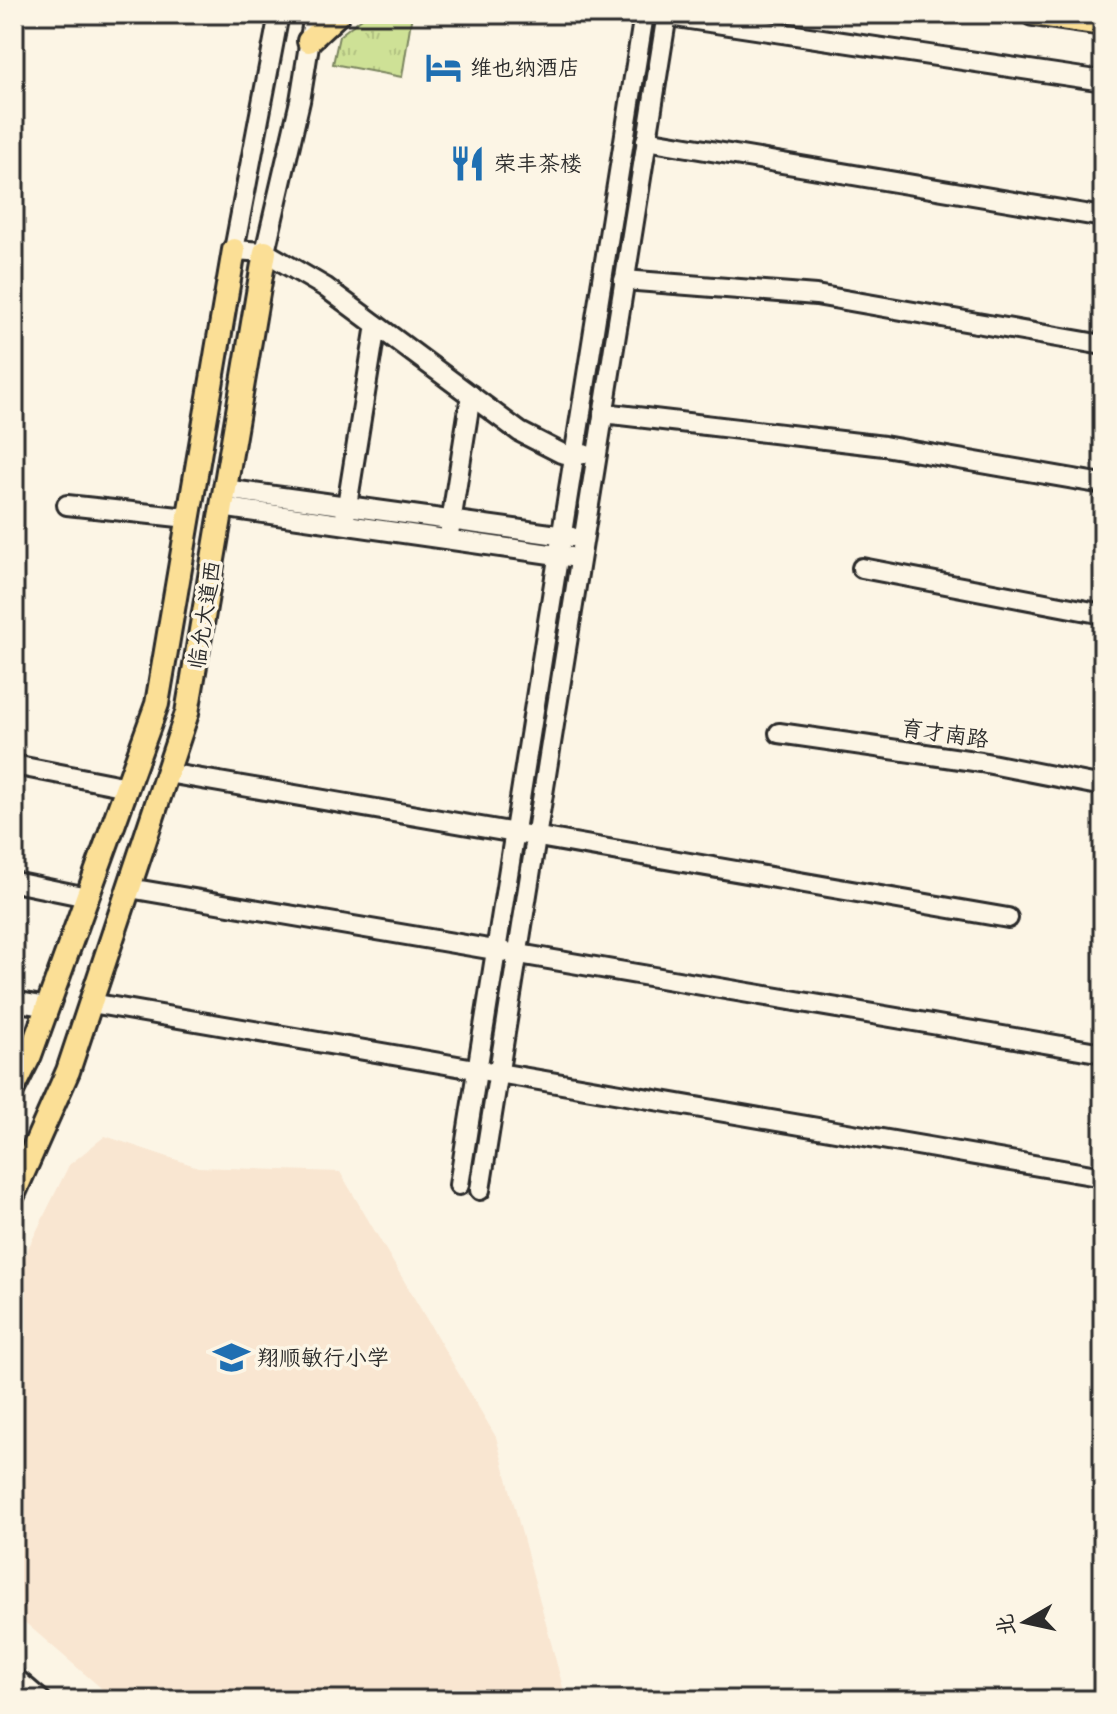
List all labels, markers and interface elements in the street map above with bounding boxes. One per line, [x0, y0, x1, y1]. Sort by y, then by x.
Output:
hotel icon: 维也纳酒店 [425, 48, 463, 86]
place label: 维也纳酒店 [470, 55, 580, 81]
restaurant icon: 荣丰茶楼 [449, 144, 487, 182]
place label: 荣丰茶楼 [494, 151, 582, 177]
street label: 临允大道西 [184, 559, 226, 672]
street label: 育才南路 [899, 715, 990, 753]
school or university icon: 翔顺敏行小学 [212, 1338, 250, 1376]
place label: 翔顺敏行小学 [257, 1345, 389, 1371]
north arrow [985, 1582, 1065, 1662]
text: 北 [992, 1612, 1021, 1638]

